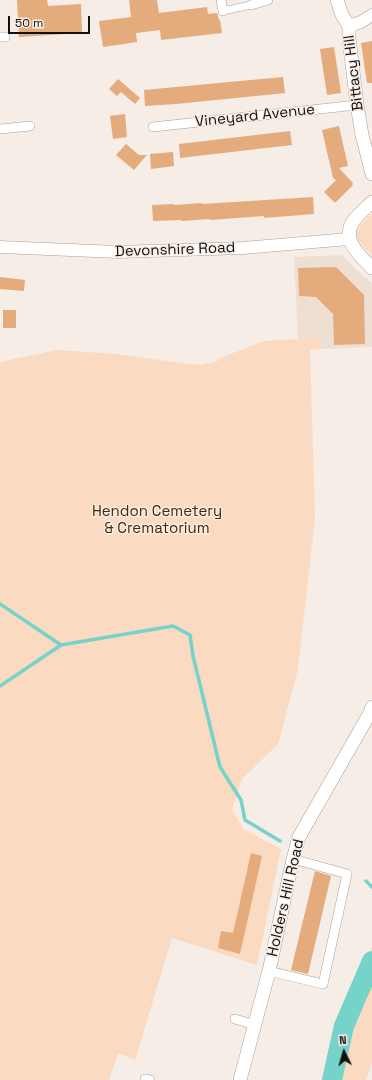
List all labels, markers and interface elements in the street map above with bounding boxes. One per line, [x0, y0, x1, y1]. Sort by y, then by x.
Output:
scale bar [10, 8, 92, 34]
text: 50 m [15, 15, 43, 31]
street label: Bittacy Hill [340, 34, 368, 112]
street label: Vineyard Avenue [194, 101, 316, 131]
street label: Devonshire Road [114, 239, 236, 261]
park label: Hendon Cemetery & Crematorium [92, 503, 222, 538]
street label: Holders Hill Road [264, 837, 308, 959]
north arrow [324, 1032, 364, 1072]
text: N [339, 1033, 347, 1047]

